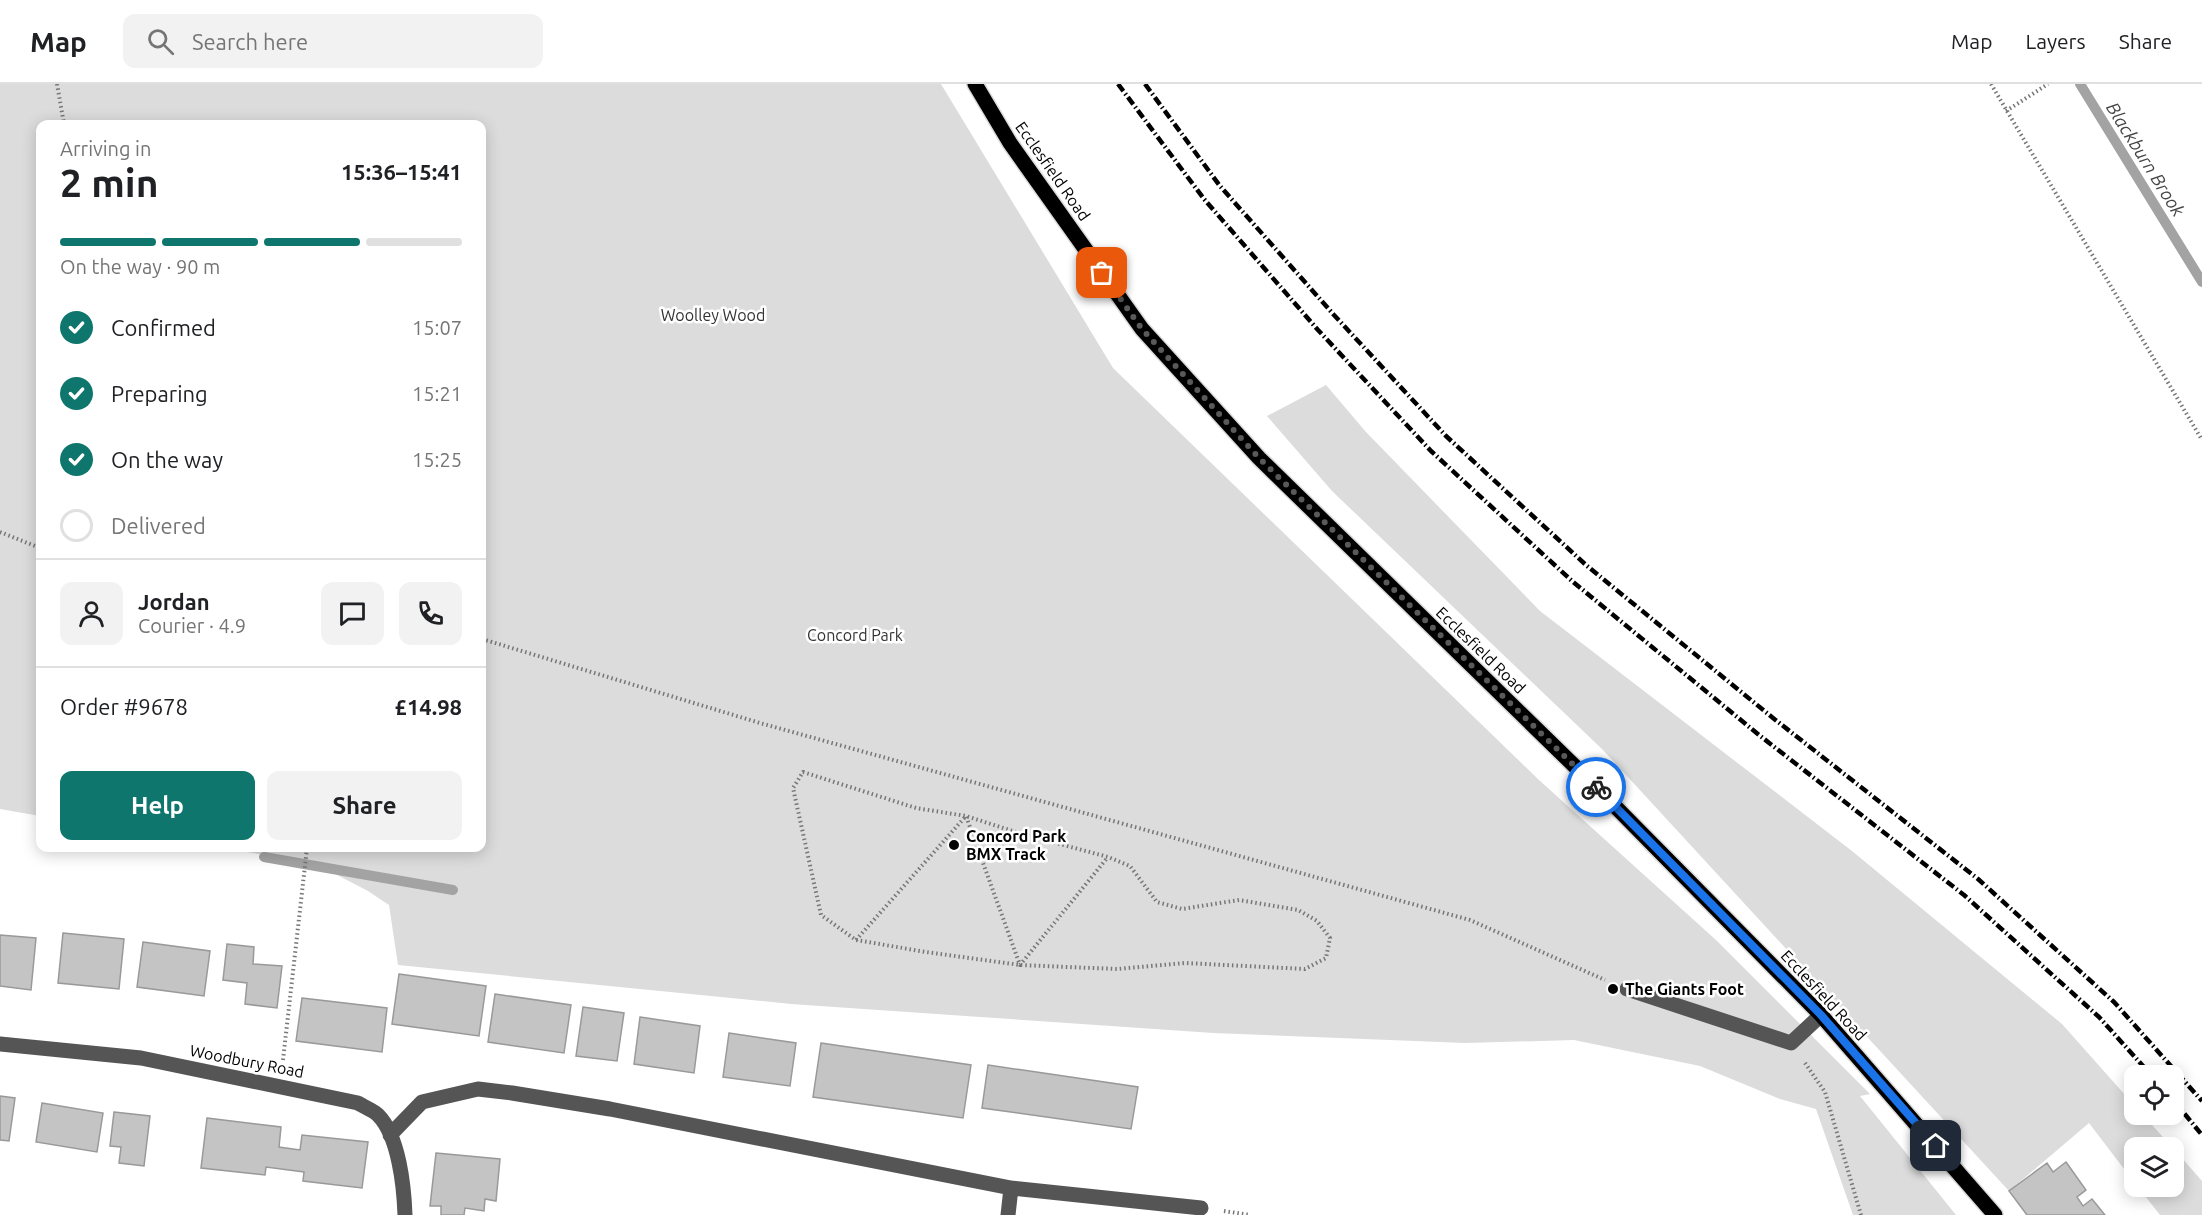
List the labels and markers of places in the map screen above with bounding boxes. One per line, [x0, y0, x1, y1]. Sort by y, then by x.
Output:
pin [1076, 247, 1127, 298]
place label: Concord Park BMX Track [966, 827, 1066, 863]
marker: Concord Park BMX Track [947, 838, 961, 852]
place label: The Giants Foot [1625, 980, 1744, 998]
marker: The Giants Foot [1606, 982, 1620, 996]
pin [1910, 1120, 1961, 1171]

